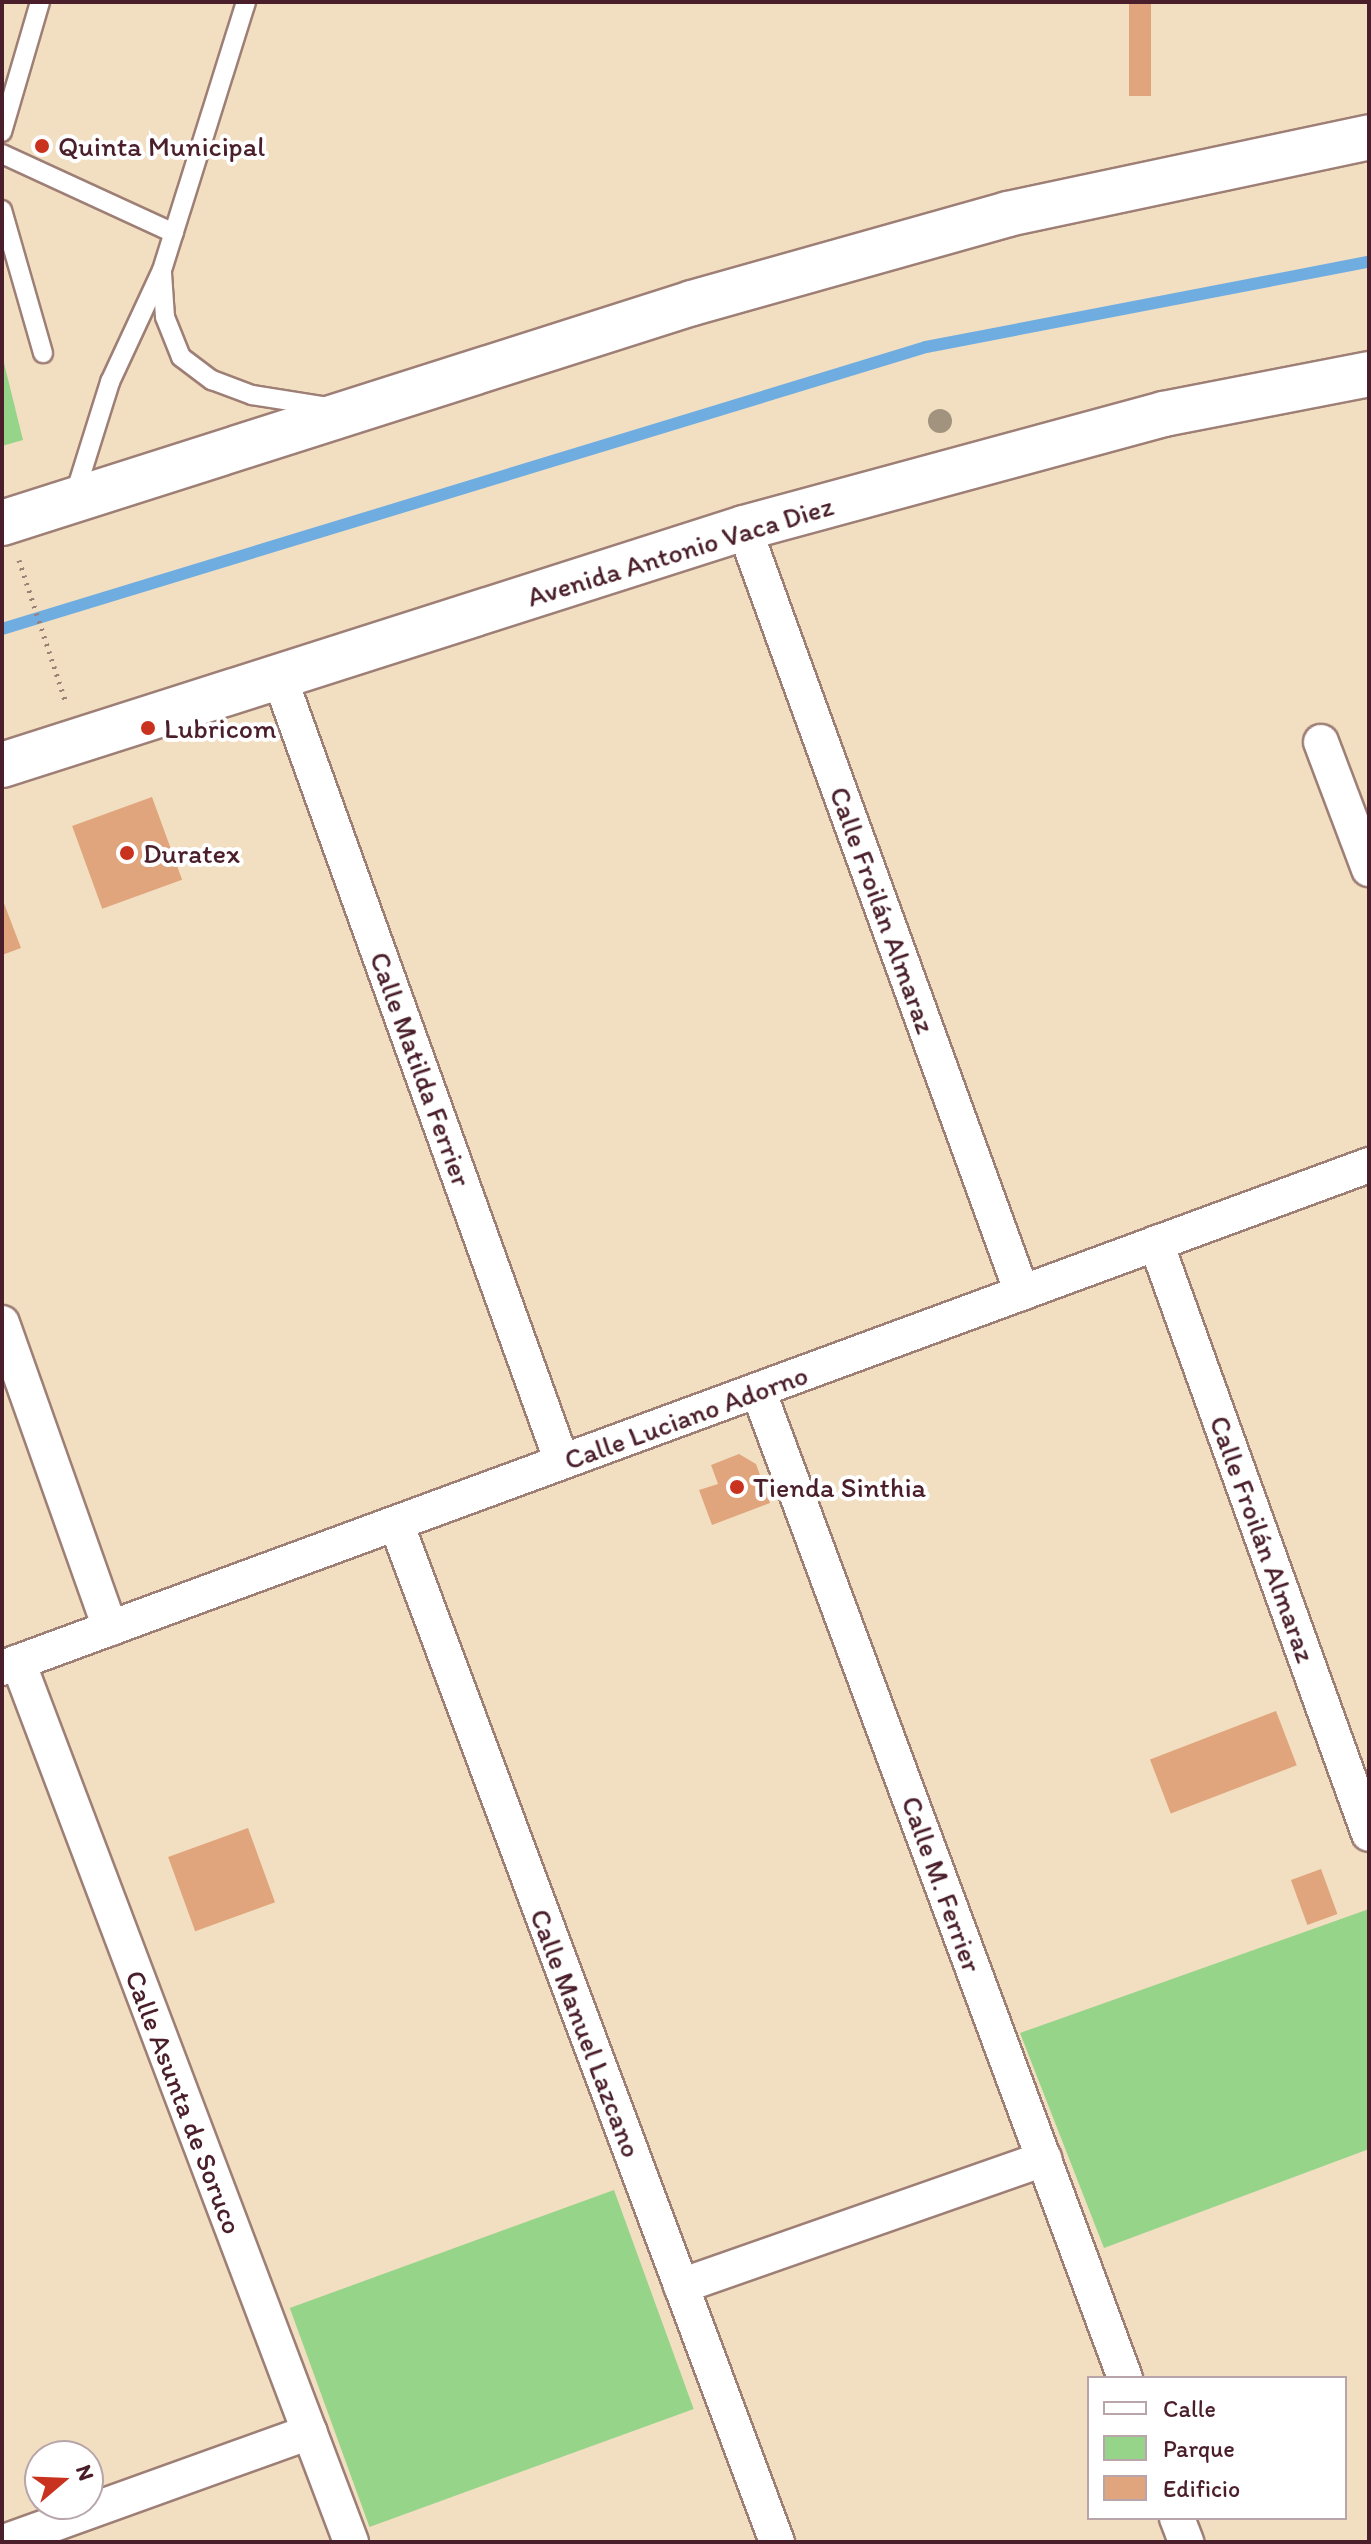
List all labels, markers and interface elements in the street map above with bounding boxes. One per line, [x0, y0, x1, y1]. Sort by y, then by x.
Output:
place label: Quinta Municipal [58, 129, 266, 163]
marker: Quinta Municipal [33, 137, 51, 155]
street label: Avenida Antonio Vaca Diez [522, 488, 838, 614]
place label: Lubricom [164, 711, 277, 745]
marker: Lubricom [139, 719, 157, 737]
street label: Calle Froilán Almaraz [823, 782, 943, 1038]
place label: Duratex [143, 836, 240, 870]
marker: Duratex [118, 844, 136, 862]
street label: Calle Matilda Ferrier [363, 947, 479, 1191]
street label: Calle Luciano Adorno [560, 1357, 812, 1477]
street label: Calle Froilán Almaraz [1203, 1411, 1323, 1667]
place label: Tienda Sinthia [753, 1470, 927, 1504]
marker: Tienda Sinthia [728, 1478, 746, 1496]
street label: Calle M. Ferrier [895, 1792, 989, 1976]
street label: Calle Manuel Lazcano [523, 1905, 649, 2161]
street label: Calle Asunta de Soruco [119, 1966, 249, 2238]
legend [1087, 2376, 1347, 2520]
text: Calle [1163, 2394, 1216, 2423]
text: Parque [1163, 2434, 1235, 2463]
north arrow [24, 2440, 104, 2520]
text: N [70, 2461, 100, 2484]
text: Edificio [1163, 2474, 1240, 2503]

